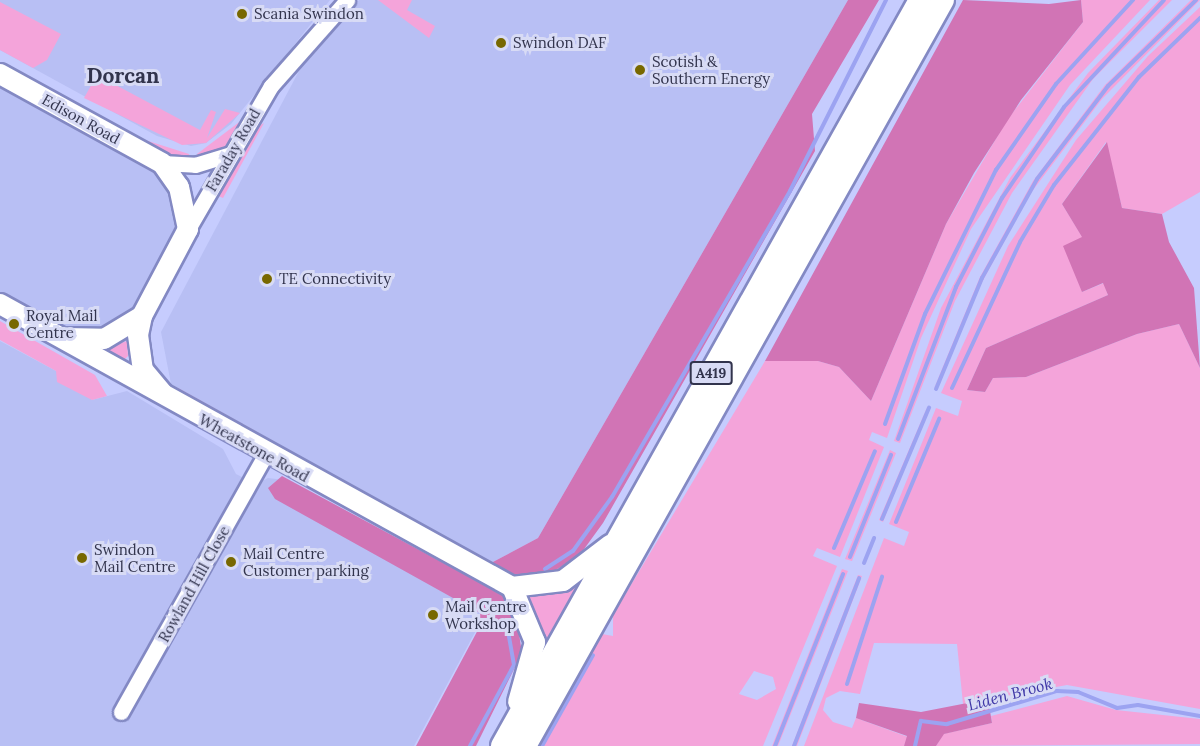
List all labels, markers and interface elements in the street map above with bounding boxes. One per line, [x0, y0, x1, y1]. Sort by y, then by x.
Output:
place label: Scania Swindon [254, 5, 364, 23]
marker: Scania Swindon [235, 7, 249, 21]
place label: Swindon DAF [513, 34, 606, 52]
marker: Swindon DAF [494, 36, 508, 50]
place label: Scotish & Southern Energy [652, 52, 770, 87]
district label: Dorcan [86, 63, 160, 89]
marker: Scotish & Southern Energy [633, 63, 647, 77]
street label: Edison Road [39, 90, 123, 148]
street label: Faraday Road [202, 105, 264, 195]
place label: TE Connectivity [279, 270, 391, 288]
marker: TE Connectivity [260, 272, 274, 286]
place label: Royal Mail Centre [26, 306, 97, 341]
marker: Royal Mail Centre [7, 317, 21, 331]
road number: A419 [688, 362, 734, 384]
street label: Wheatstone Road [196, 410, 312, 486]
street label: Rowland Hill Close [155, 523, 233, 645]
place label: Swindon Mail Centre [94, 540, 176, 575]
place label: Mail Centre Customer parking [243, 544, 369, 579]
marker: Swindon Mail Centre [75, 551, 89, 565]
marker: Mail Centre Customer parking [224, 555, 238, 569]
place label: Mail Centre Workshop [445, 597, 527, 632]
marker: Mail Centre Workshop [426, 608, 440, 622]
water label: Liden Brook [966, 673, 1054, 715]

